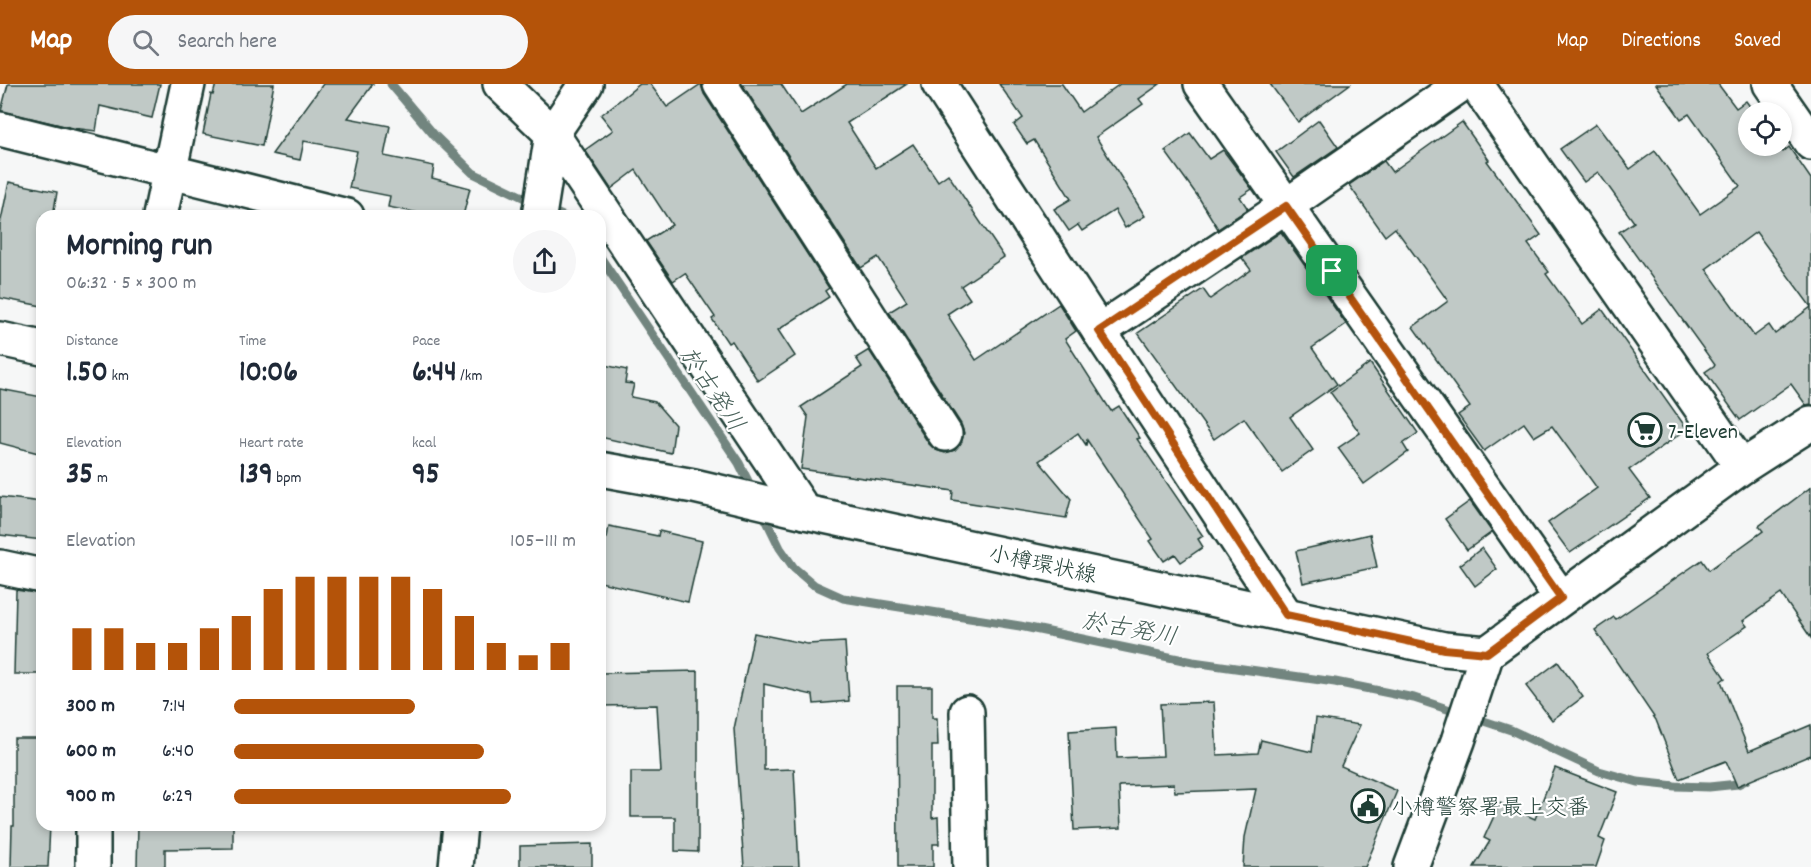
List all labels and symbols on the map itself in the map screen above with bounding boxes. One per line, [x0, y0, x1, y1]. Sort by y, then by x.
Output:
pin [1306, 245, 1357, 296]
water label: 於古発川 [670, 341, 751, 440]
supermarket icon: 7-Eleven [1627, 412, 1663, 448]
place label: 7-Eleven [1668, 418, 1738, 449]
street label: 小樽環状線 [985, 540, 1099, 593]
water label: 於古発川 [1079, 606, 1180, 656]
public building icon: 小樽警察署最上交番 [1350, 788, 1386, 824]
place label: 小樽警察署最上交番 [1391, 794, 1589, 825]

